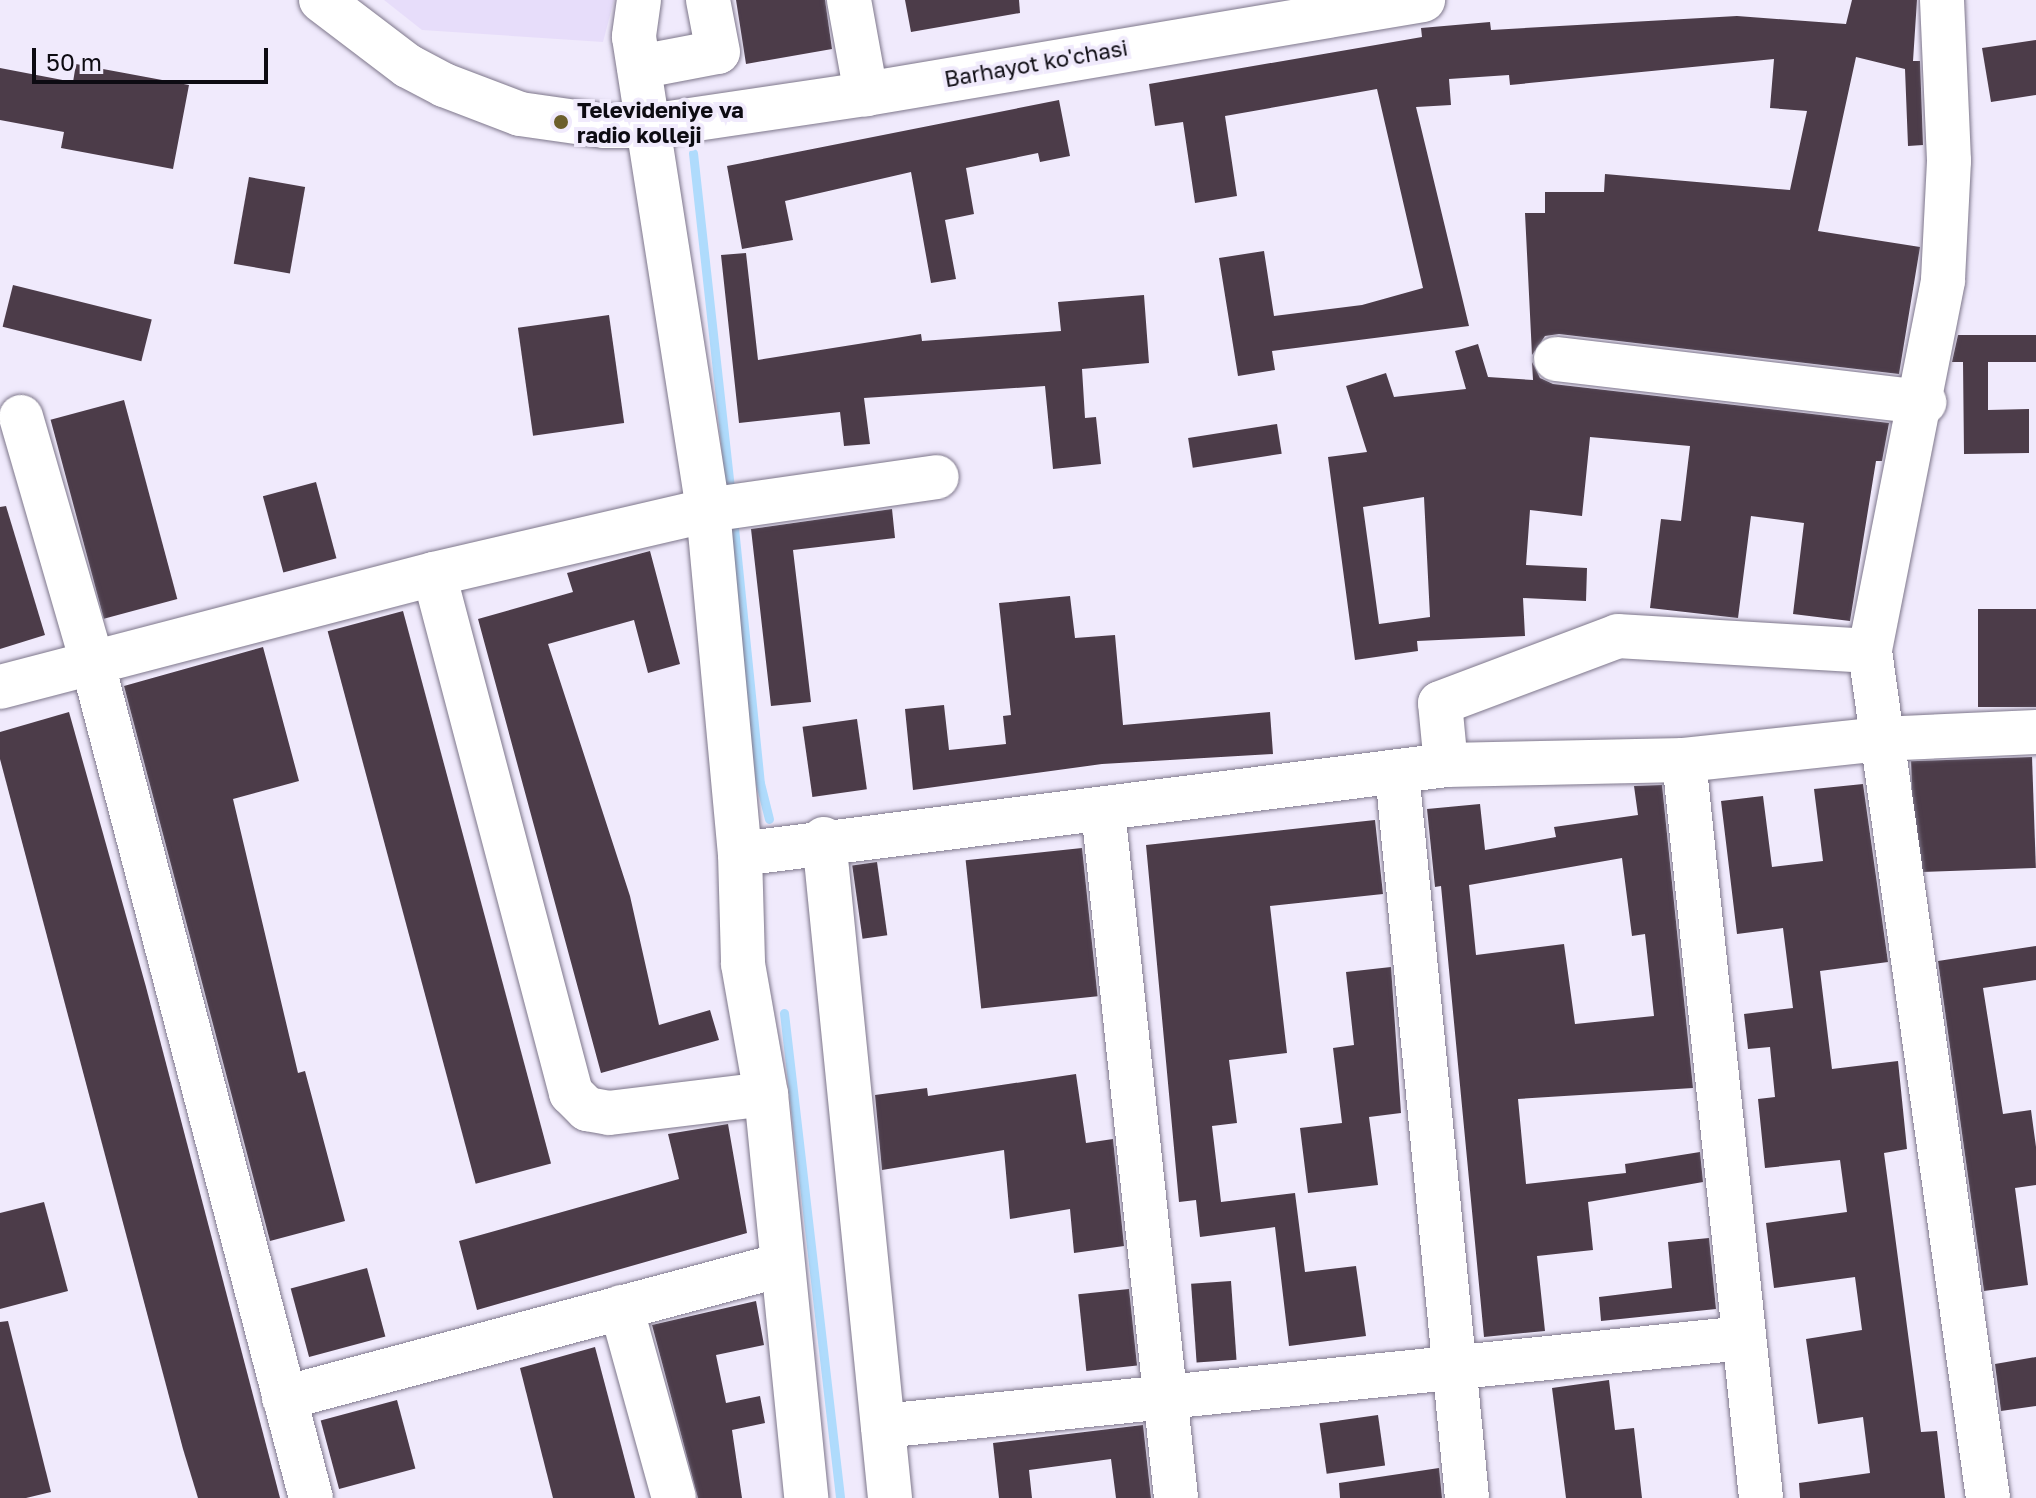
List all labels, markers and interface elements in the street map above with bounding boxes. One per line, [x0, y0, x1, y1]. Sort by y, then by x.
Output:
scale bar [36, 32, 272, 82]
street label: Barhayot ko'chasi [942, 34, 1130, 92]
text: 50 m [46, 47, 102, 76]
place label: Televideniye va radio kolleji [577, 96, 744, 148]
marker: Televideniye va radio kolleji [552, 113, 570, 131]

